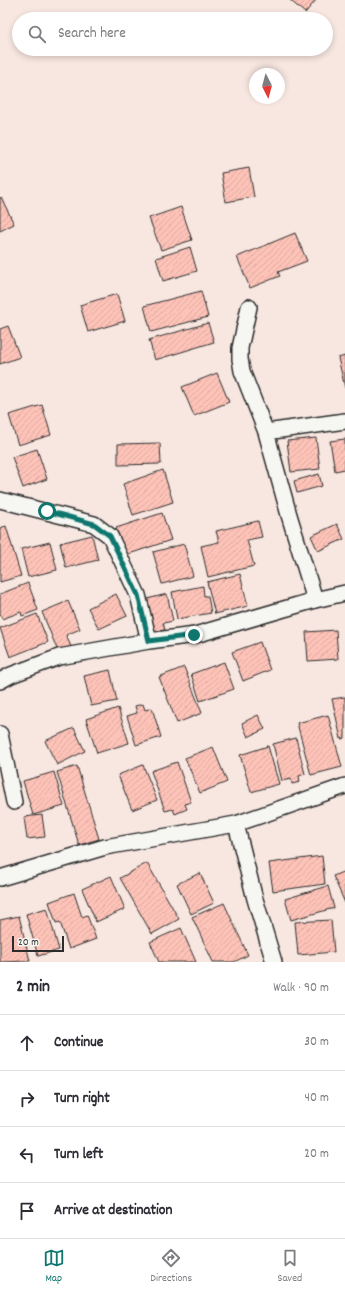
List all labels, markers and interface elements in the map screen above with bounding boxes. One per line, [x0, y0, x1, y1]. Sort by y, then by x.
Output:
search box [12, 12, 333, 56]
icon: search [26, 23, 48, 45]
text: Search here [58, 23, 126, 45]
north arrow [249, 68, 285, 104]
route start [38, 502, 56, 520]
route end [185, 626, 203, 644]
scale bar [12, 934, 64, 953]
text: 20 m [18, 935, 39, 951]
text: 2 min [16, 976, 50, 1000]
text: Walk · 90 m [273, 979, 329, 998]
icon: ahead [16, 1032, 38, 1054]
text: Continue [54, 1032, 103, 1054]
text: 30 m [304, 1033, 329, 1052]
icon: right [16, 1088, 38, 1110]
text: Turn right [54, 1088, 110, 1110]
text: 40 m [305, 1089, 329, 1108]
icon: left [16, 1144, 38, 1166]
text: Turn left [54, 1144, 103, 1166]
text: 20 m [304, 1145, 329, 1164]
icon: arrive [16, 1200, 38, 1222]
text: Arrive at destination [54, 1200, 172, 1222]
tab: Map [43, 1247, 65, 1287]
tab: Directions [150, 1247, 192, 1287]
tab: Saved [278, 1247, 302, 1287]

